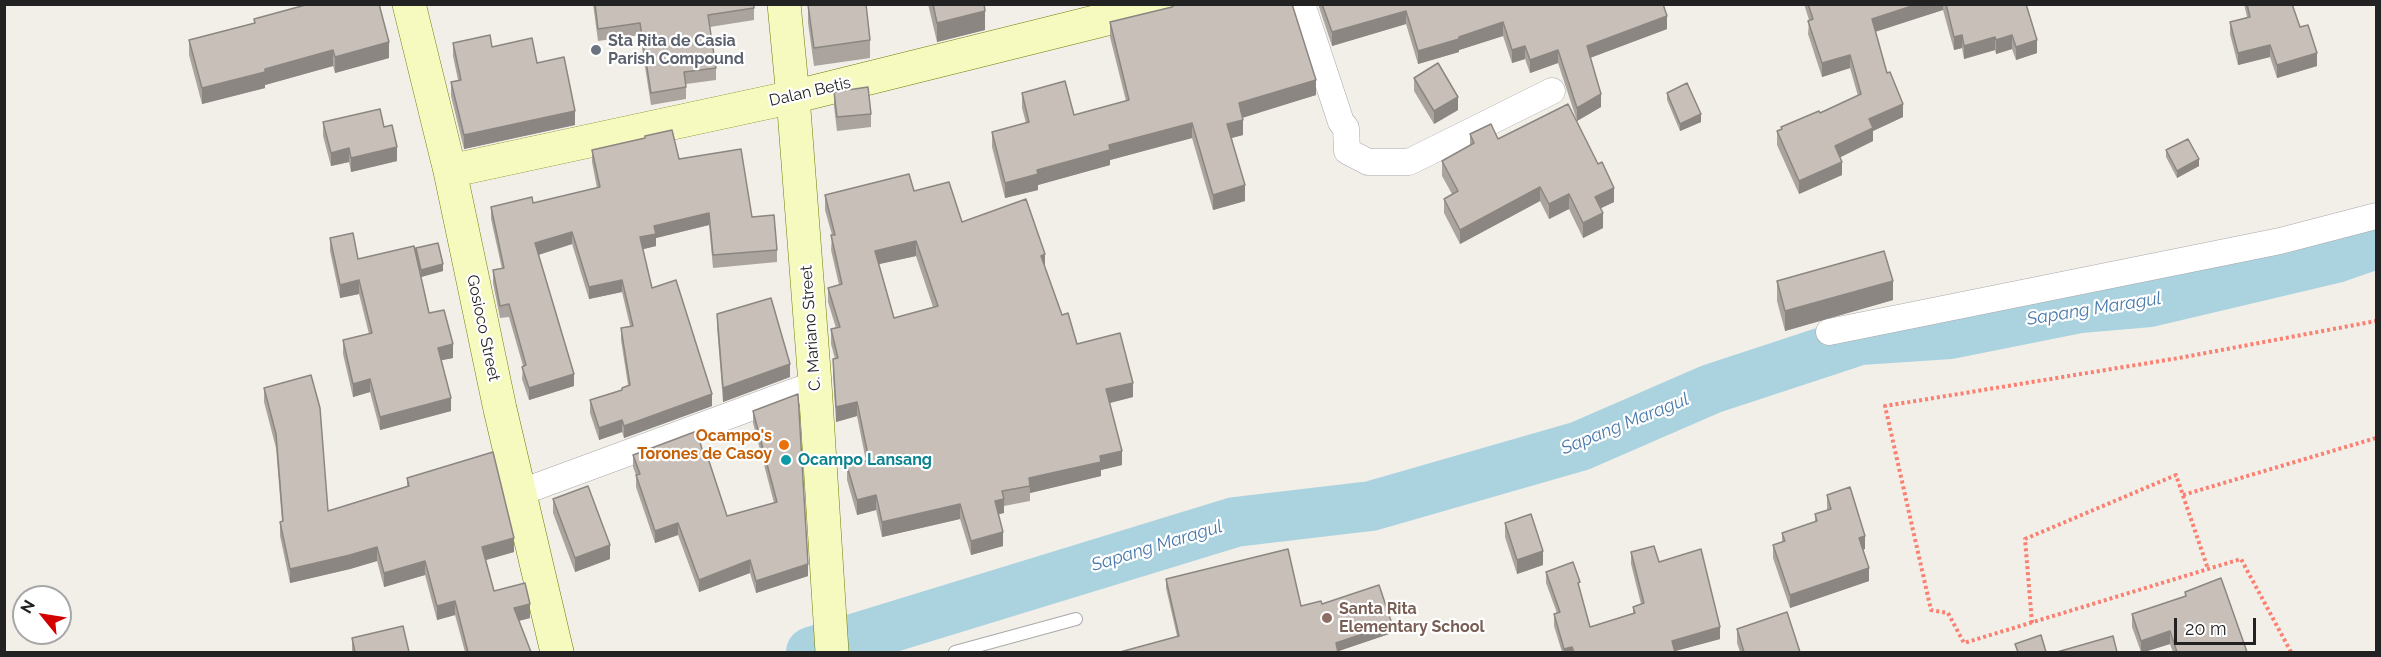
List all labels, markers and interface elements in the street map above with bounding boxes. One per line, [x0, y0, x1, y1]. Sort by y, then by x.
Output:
place label: Sta Rita de Casia Parish Compound [608, 31, 744, 69]
marker: Sta Rita de Casia Parish Compound [589, 43, 603, 57]
street label: Dalan Betis [767, 73, 853, 111]
street label: C. Mariano Street [797, 265, 825, 391]
street label: Gosioco Street [462, 273, 504, 383]
water label: Sapang Maragul [2025, 288, 2163, 330]
water label: Sapang Maragul [1558, 389, 1692, 459]
place label: Ocampo's Torones de Casoy [637, 426, 772, 464]
marker: Ocampo's Torones de Casoy [777, 438, 791, 452]
place label: Ocampo Lansang [798, 450, 932, 470]
marker: Ocampo Lansang [779, 453, 793, 467]
water label: Sapang Maragul [1089, 516, 1225, 576]
north arrow [12, 585, 72, 645]
text: N [16, 597, 39, 617]
place label: Santa Rita Elementary School [1339, 599, 1484, 637]
scale bar [2177, 606, 2260, 644]
marker: Santa Rita Elementary School [1320, 611, 1334, 625]
text: 20 m [2185, 618, 2227, 639]

